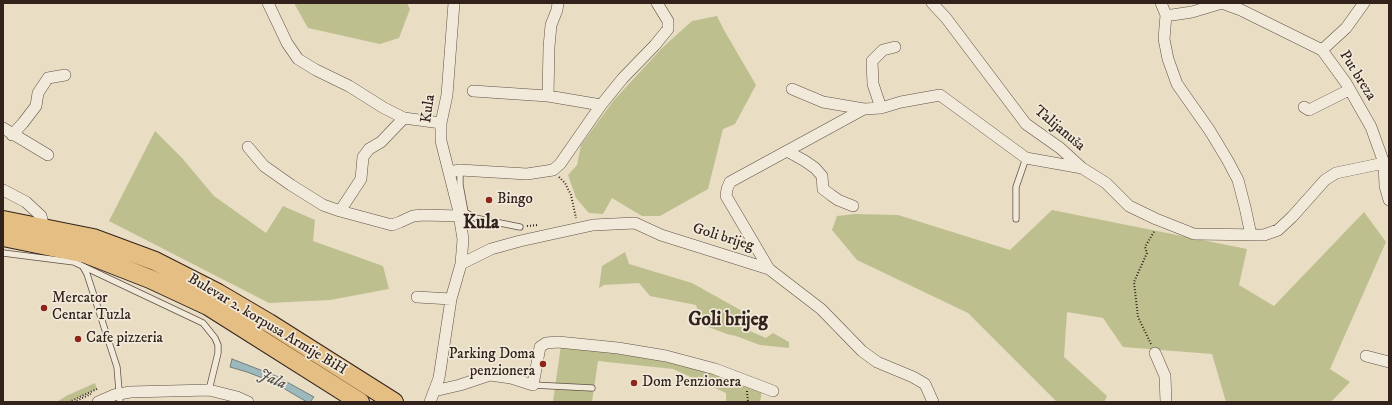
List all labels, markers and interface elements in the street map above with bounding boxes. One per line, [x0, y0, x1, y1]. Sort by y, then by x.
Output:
street label: Put breza [1335, 48, 1379, 104]
street label: Kula [418, 94, 440, 124]
street label: Talijanuša [1030, 102, 1088, 156]
place label: Bingo [497, 191, 533, 209]
marker: Bingo [484, 195, 494, 205]
district label: Kula [463, 213, 499, 235]
street label: Goli brijeg [690, 220, 756, 256]
street label: Bulevar 2. korpusa Armije BiH [184, 270, 350, 380]
place label: Mercator Centar Tuzla [52, 290, 131, 325]
marker: Mercator Centar Tuzla [39, 303, 49, 313]
district label: Goli brijeg [688, 310, 768, 332]
place label: Cafe pizzeria [86, 330, 163, 348]
marker: Cafe pizzeria [73, 334, 83, 344]
place label: Parking Doma penzionera [449, 346, 535, 381]
marker: Parking Doma penzionera [538, 359, 548, 369]
water label: Jala [255, 365, 289, 395]
place label: Dom Penzionera [642, 374, 741, 392]
marker: Dom Penzionera [629, 378, 639, 388]

